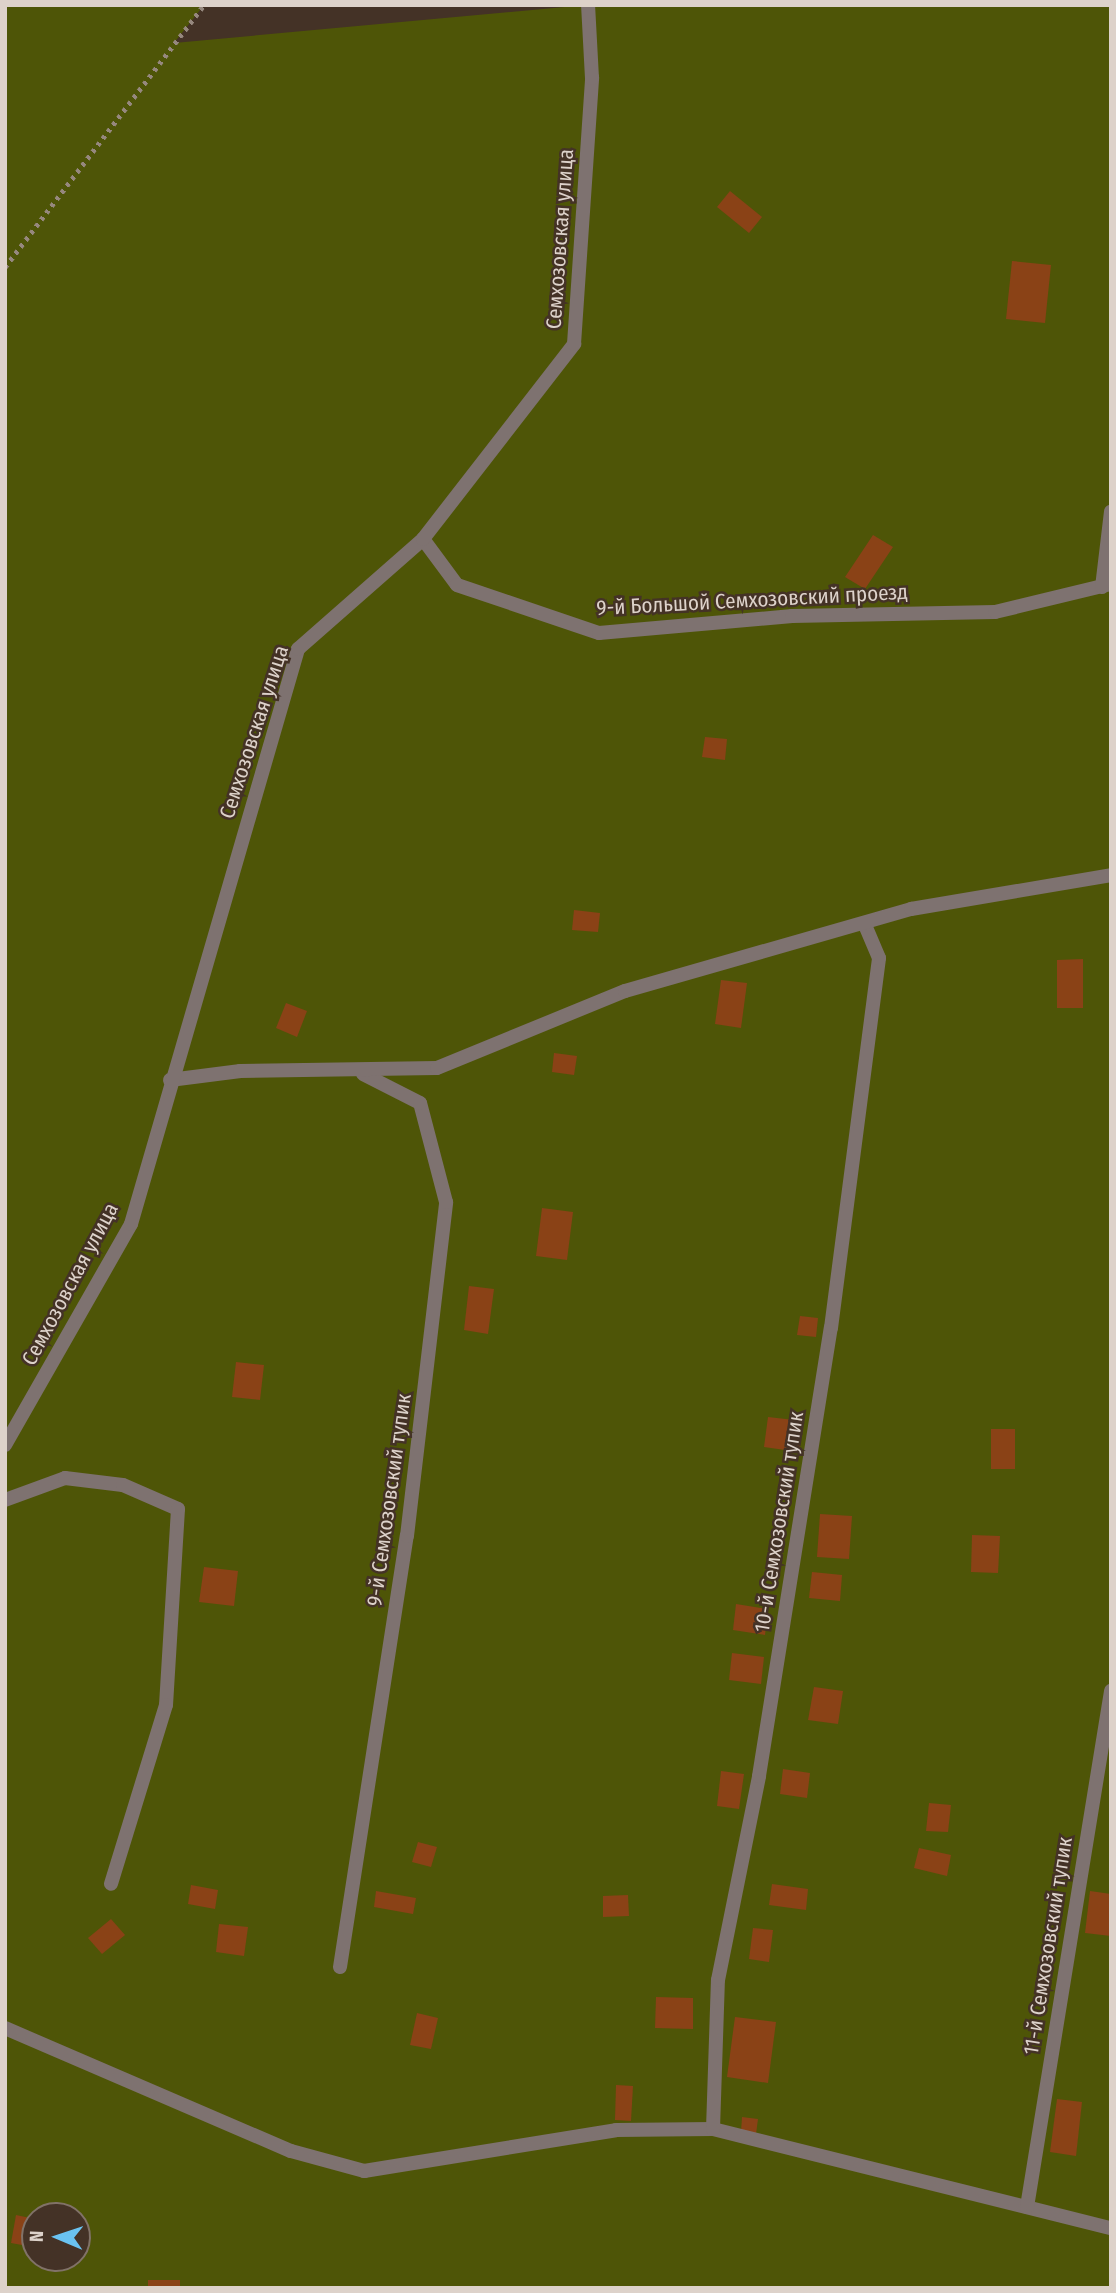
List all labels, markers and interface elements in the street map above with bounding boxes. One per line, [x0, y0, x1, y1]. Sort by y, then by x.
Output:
street label: Семхозовская улица [541, 148, 579, 330]
street label: 9-й Большой Семхозовский проезд [596, 579, 908, 621]
street label: Семхозовская улица [214, 642, 294, 822]
street label: Семхозовская улица [17, 1198, 123, 1370]
street label: 9-й Семхозовский тупик [362, 1392, 416, 1608]
street label: 10-й Семхозовский тупик [749, 1410, 809, 1634]
street label: 11-й Семхозовский тупик [1018, 1835, 1078, 2057]
north arrow [21, 2202, 91, 2272]
text: N [25, 2230, 48, 2242]

